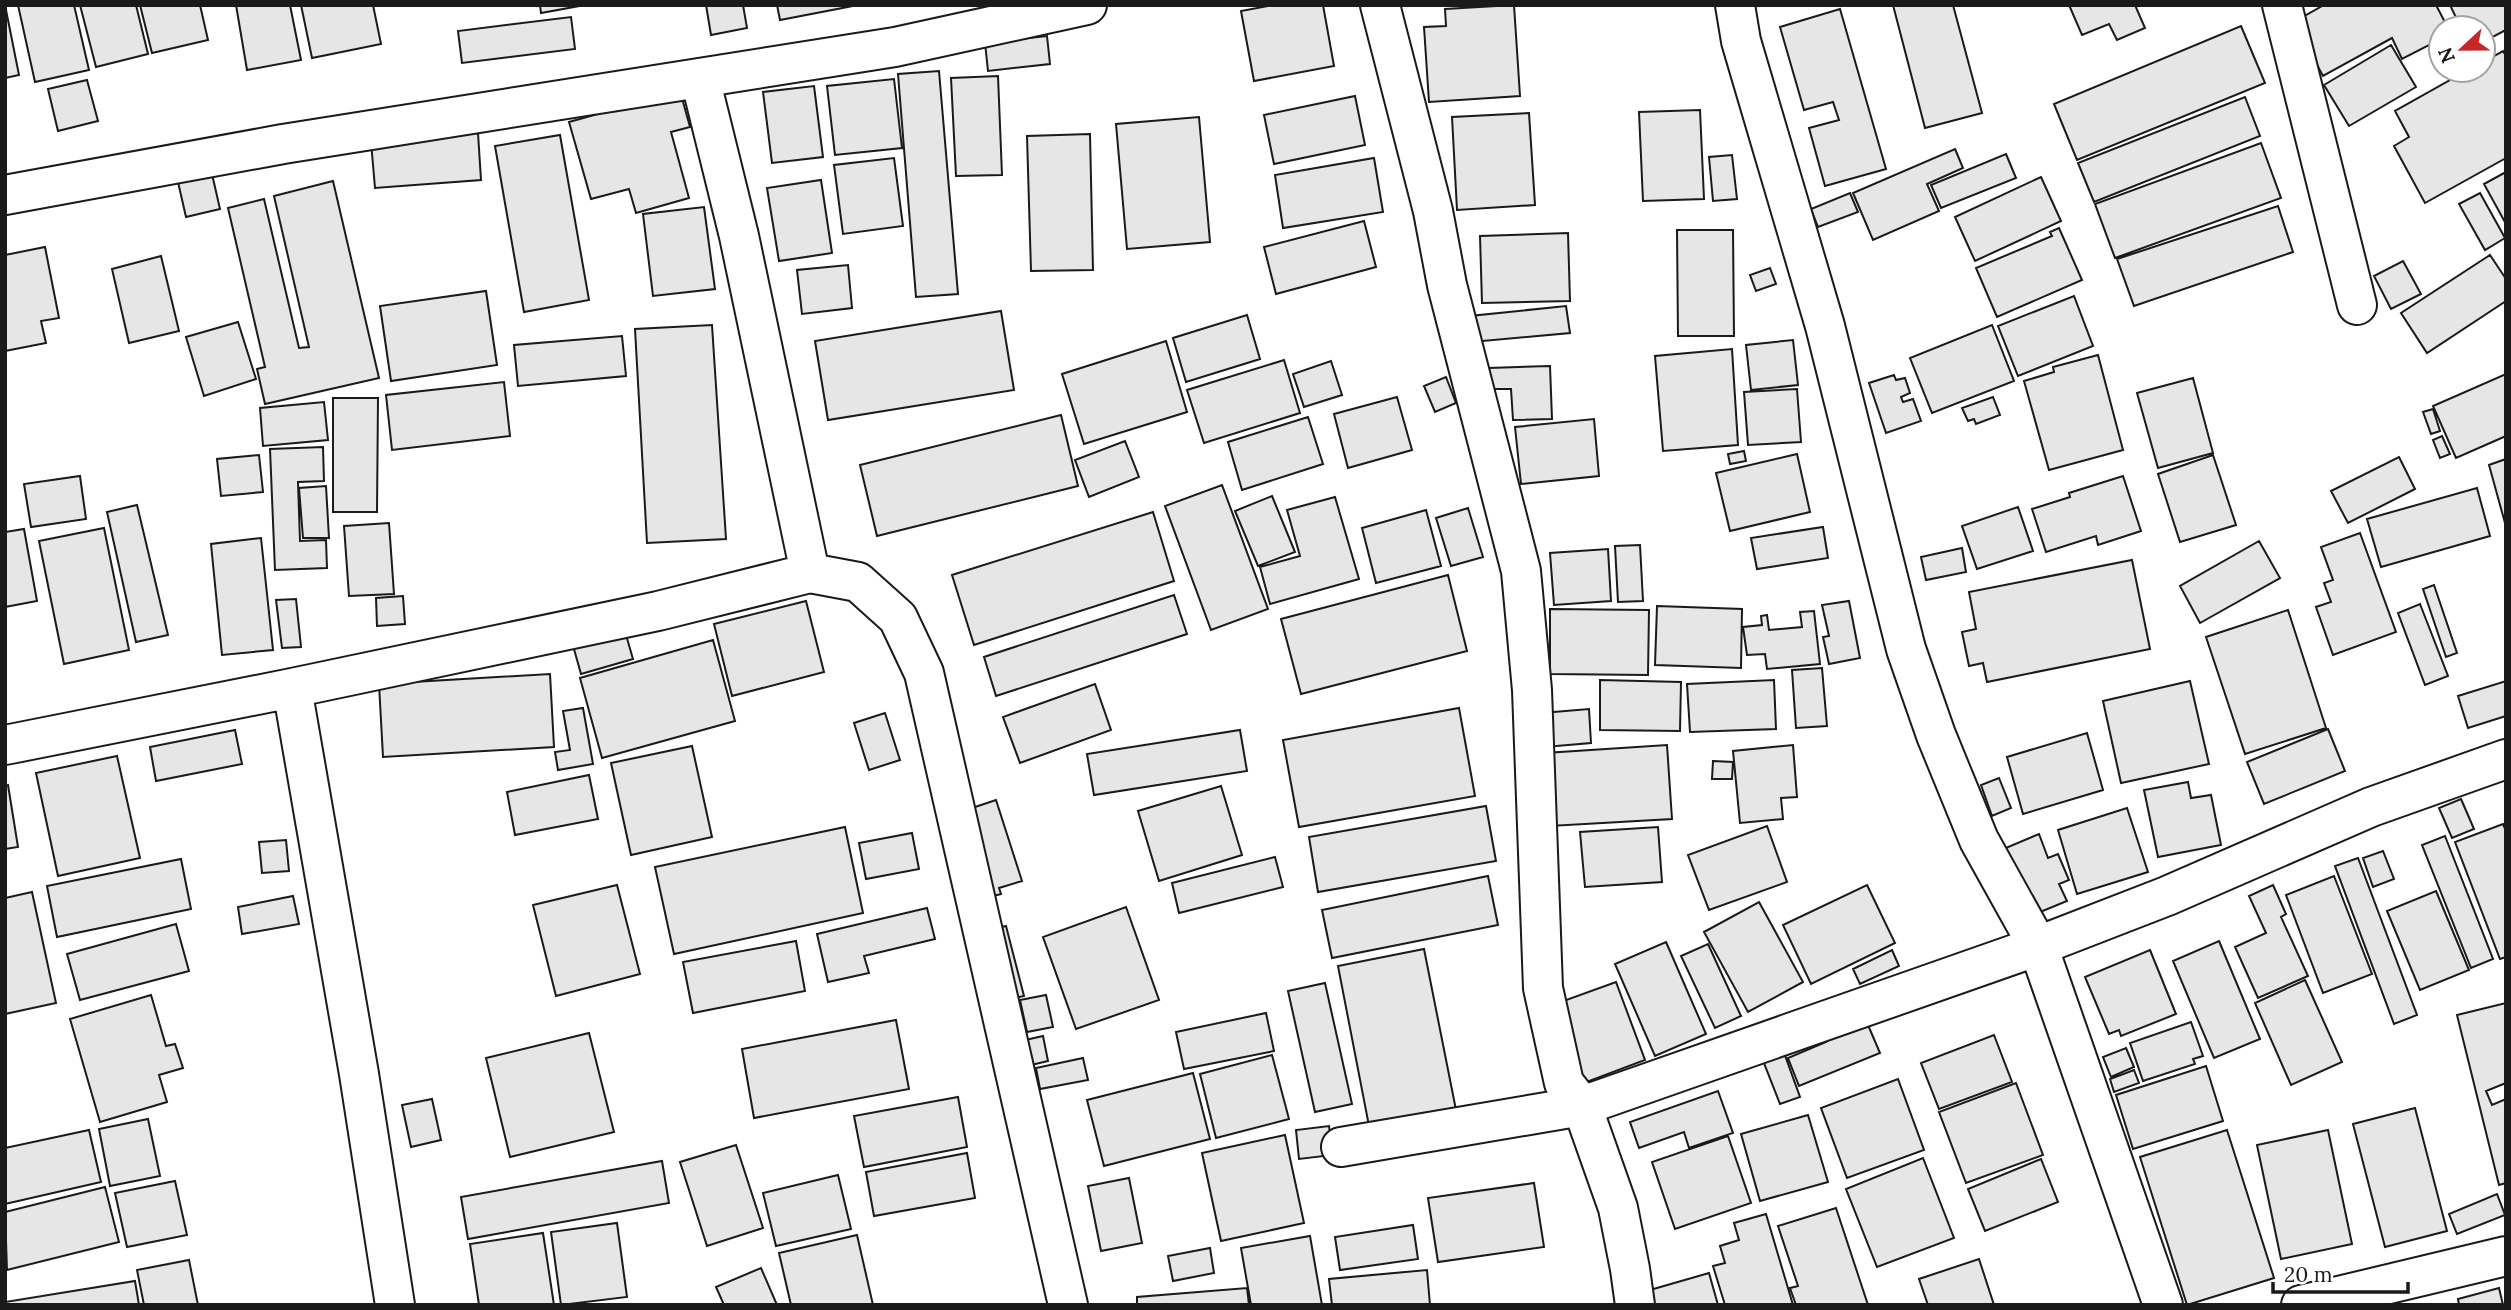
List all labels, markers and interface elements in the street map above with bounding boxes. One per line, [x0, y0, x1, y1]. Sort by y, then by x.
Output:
north arrow [2427, 14, 2497, 84]
text: N [2432, 44, 2460, 67]
scale bar [2273, 1250, 2408, 1294]
text: 20 m [2284, 1261, 2333, 1288]

